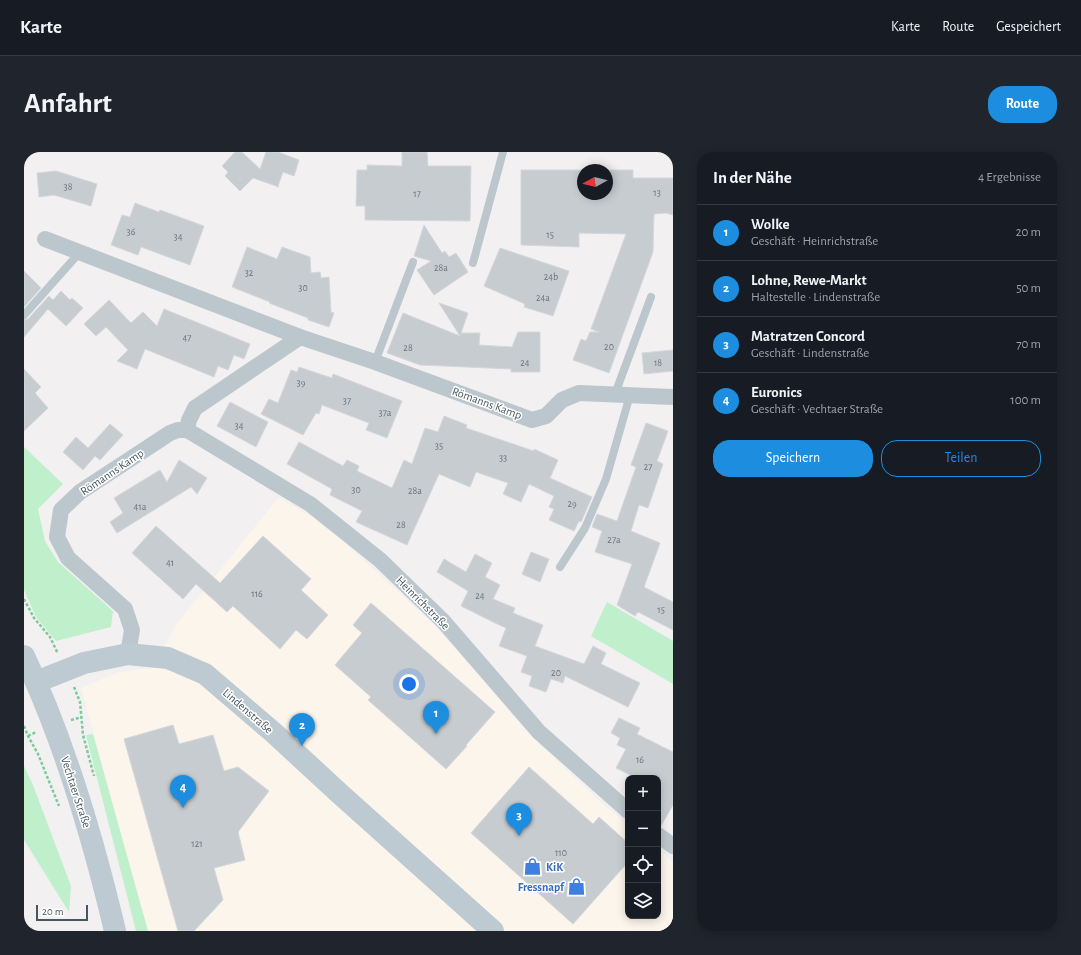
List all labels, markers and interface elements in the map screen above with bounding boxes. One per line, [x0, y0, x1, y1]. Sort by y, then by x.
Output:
text: Karte [20, 18, 62, 37]
text: Karte [891, 20, 920, 34]
text: Route [942, 20, 974, 34]
text: Gespeichert [996, 20, 1061, 34]
button: Route [988, 86, 1057, 123]
text: Anfahrt [24, 90, 112, 118]
north arrow [577, 164, 613, 200]
text: In der Nähe [713, 169, 792, 186]
text: 4 Ergebnisse [978, 171, 1041, 184]
house number: 38 [64, 182, 73, 192]
house number: 13 [653, 188, 661, 198]
house number: 17 [413, 189, 421, 199]
text: Wolke [751, 217, 789, 232]
text: 1 [724, 226, 728, 239]
text: 20 m [1016, 226, 1041, 239]
house number: 36 [127, 227, 136, 237]
house number: 15 [546, 230, 554, 240]
house number: 34 [174, 232, 183, 242]
text: Geschäft · Heinrichstraße [751, 235, 878, 248]
house number: 28a [434, 263, 448, 273]
house number: 32 [245, 268, 254, 278]
house number: 24b [544, 272, 558, 282]
text: Lohne, Rewe-Markt [751, 273, 867, 288]
text: 2 [723, 282, 729, 295]
text: 50 m [1016, 282, 1041, 295]
house number: 30 [298, 283, 308, 293]
text: Haltestelle · Lindenstraße [751, 291, 880, 304]
house number: 24a [536, 293, 550, 303]
text: Matratzen Concord [751, 329, 865, 344]
house number: 47 [183, 333, 191, 343]
text: 3 [723, 338, 729, 351]
text: 70 m [1016, 338, 1041, 351]
house number: 20 [604, 342, 614, 352]
house number: 28 [403, 343, 413, 353]
text: Geschäft · Lindenstraße [751, 347, 869, 360]
house number: 24 [520, 358, 530, 368]
house number: 18 [654, 358, 662, 368]
house number: 39 [297, 378, 306, 388]
street label: Römanns Kamp [451, 385, 523, 421]
text: Euronics [751, 385, 802, 400]
text: 4 [723, 394, 729, 407]
text: 100 m [1010, 394, 1041, 407]
house number: 37 [343, 396, 351, 406]
text: Geschäft · Vechtaer Straße [751, 403, 883, 416]
house number: 37a [379, 408, 392, 418]
house number: 34 [235, 421, 244, 431]
button: Speichern [713, 440, 873, 477]
button: Teilen [881, 440, 1041, 477]
house number: 35 [435, 441, 443, 451]
street label: Römanns Kamp [78, 447, 146, 497]
house number: 33 [499, 453, 507, 463]
house number: 27 [644, 462, 652, 472]
house number: 30 [351, 485, 361, 495]
house number: 28a [408, 486, 422, 496]
house number: 29 [567, 499, 577, 509]
house number: 41a [134, 502, 147, 512]
house number: 28 [396, 520, 406, 530]
house number: 27a [607, 535, 621, 545]
house number: 41 [166, 558, 174, 568]
street label: Heinrichstraße [394, 574, 452, 632]
house number: 116 [251, 589, 263, 599]
house number: 24 [475, 591, 485, 601]
house number: 15 [657, 605, 665, 615]
house number: 20 [551, 668, 561, 678]
your location [399, 674, 419, 694]
street label: Lindenstraße [221, 686, 275, 736]
pin: 1 [423, 701, 449, 734]
pin: 2 [289, 713, 315, 746]
street label: Vechtaer Straße [59, 755, 93, 829]
house number: 16 [636, 755, 644, 765]
pin: 4 [170, 775, 196, 808]
map controls [625, 775, 661, 919]
button: + [625, 775, 661, 811]
pin: 3 [506, 803, 532, 836]
button: − [625, 811, 661, 847]
house number: 121 [191, 839, 203, 849]
button: locate [625, 847, 661, 883]
house number: 110 [555, 848, 567, 858]
shop icon: KiK [523, 857, 543, 877]
place label: KiK [546, 861, 564, 873]
shop icon: Fressnapf [567, 877, 587, 897]
place label: Fressnapf [518, 881, 565, 893]
button: layers [625, 883, 661, 919]
scale bar [36, 903, 88, 922]
text: 20 m [42, 906, 63, 917]

